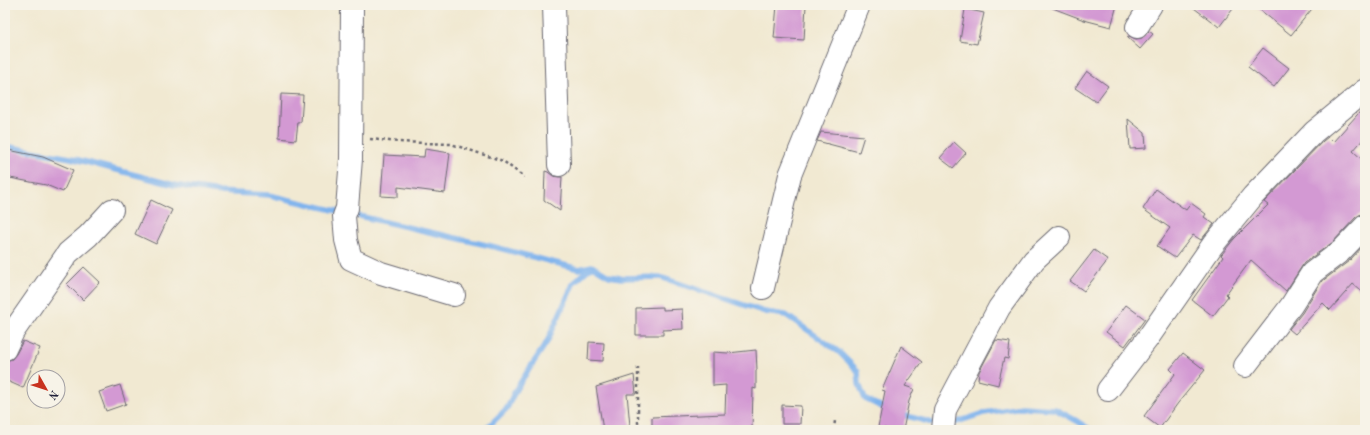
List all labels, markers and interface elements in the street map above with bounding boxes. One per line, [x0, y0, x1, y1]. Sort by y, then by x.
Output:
north arrow [26, 369, 66, 409]
text: N [45, 388, 60, 402]

